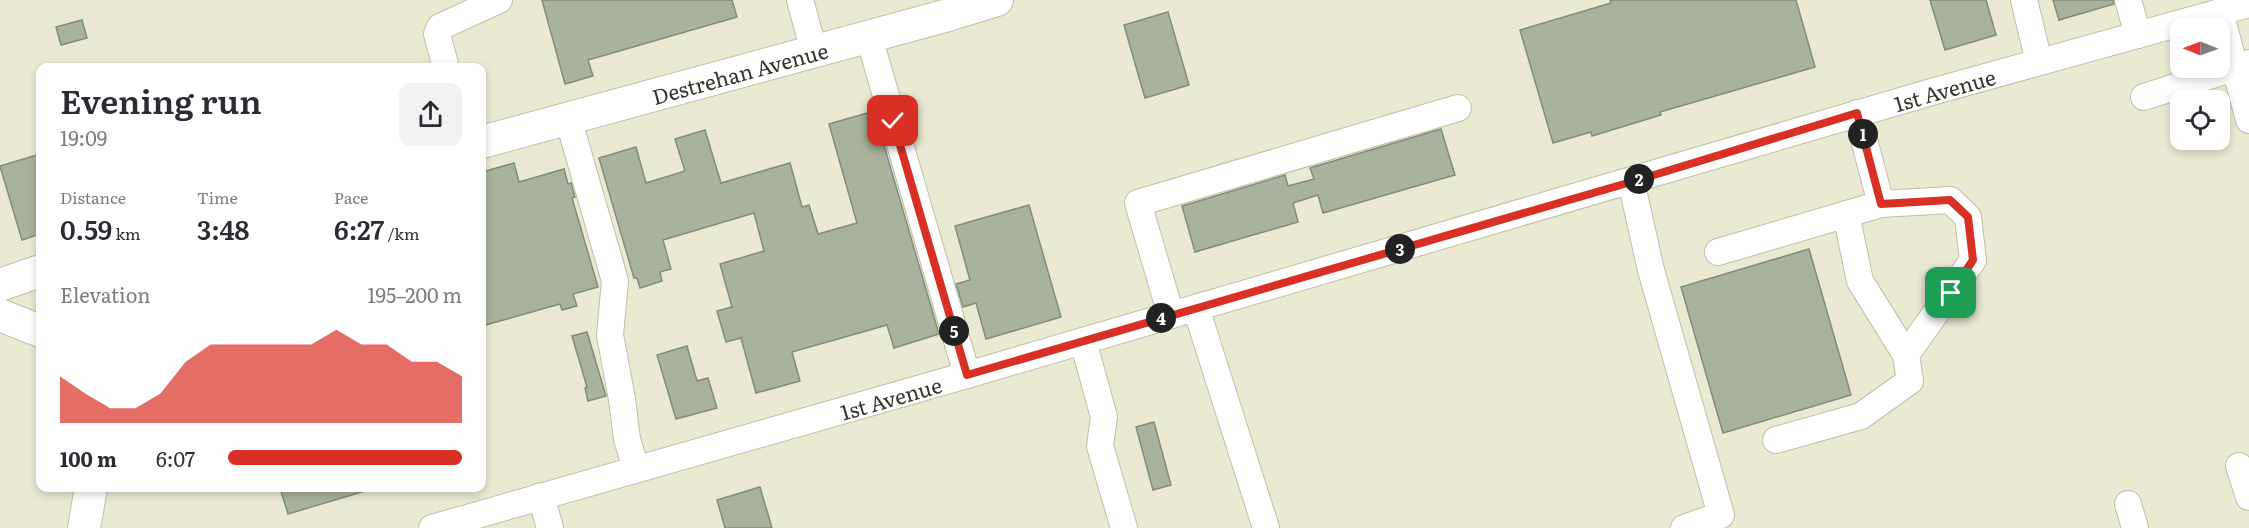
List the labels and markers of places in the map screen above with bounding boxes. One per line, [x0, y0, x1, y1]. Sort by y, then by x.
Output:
pin [867, 95, 918, 146]
pin: 1 [1848, 119, 1878, 149]
pin: 2 [1624, 164, 1654, 194]
pin: 3 [1385, 234, 1415, 264]
pin [1925, 267, 1976, 318]
pin: 4 [1146, 303, 1176, 333]
pin: 5 [939, 316, 969, 346]

